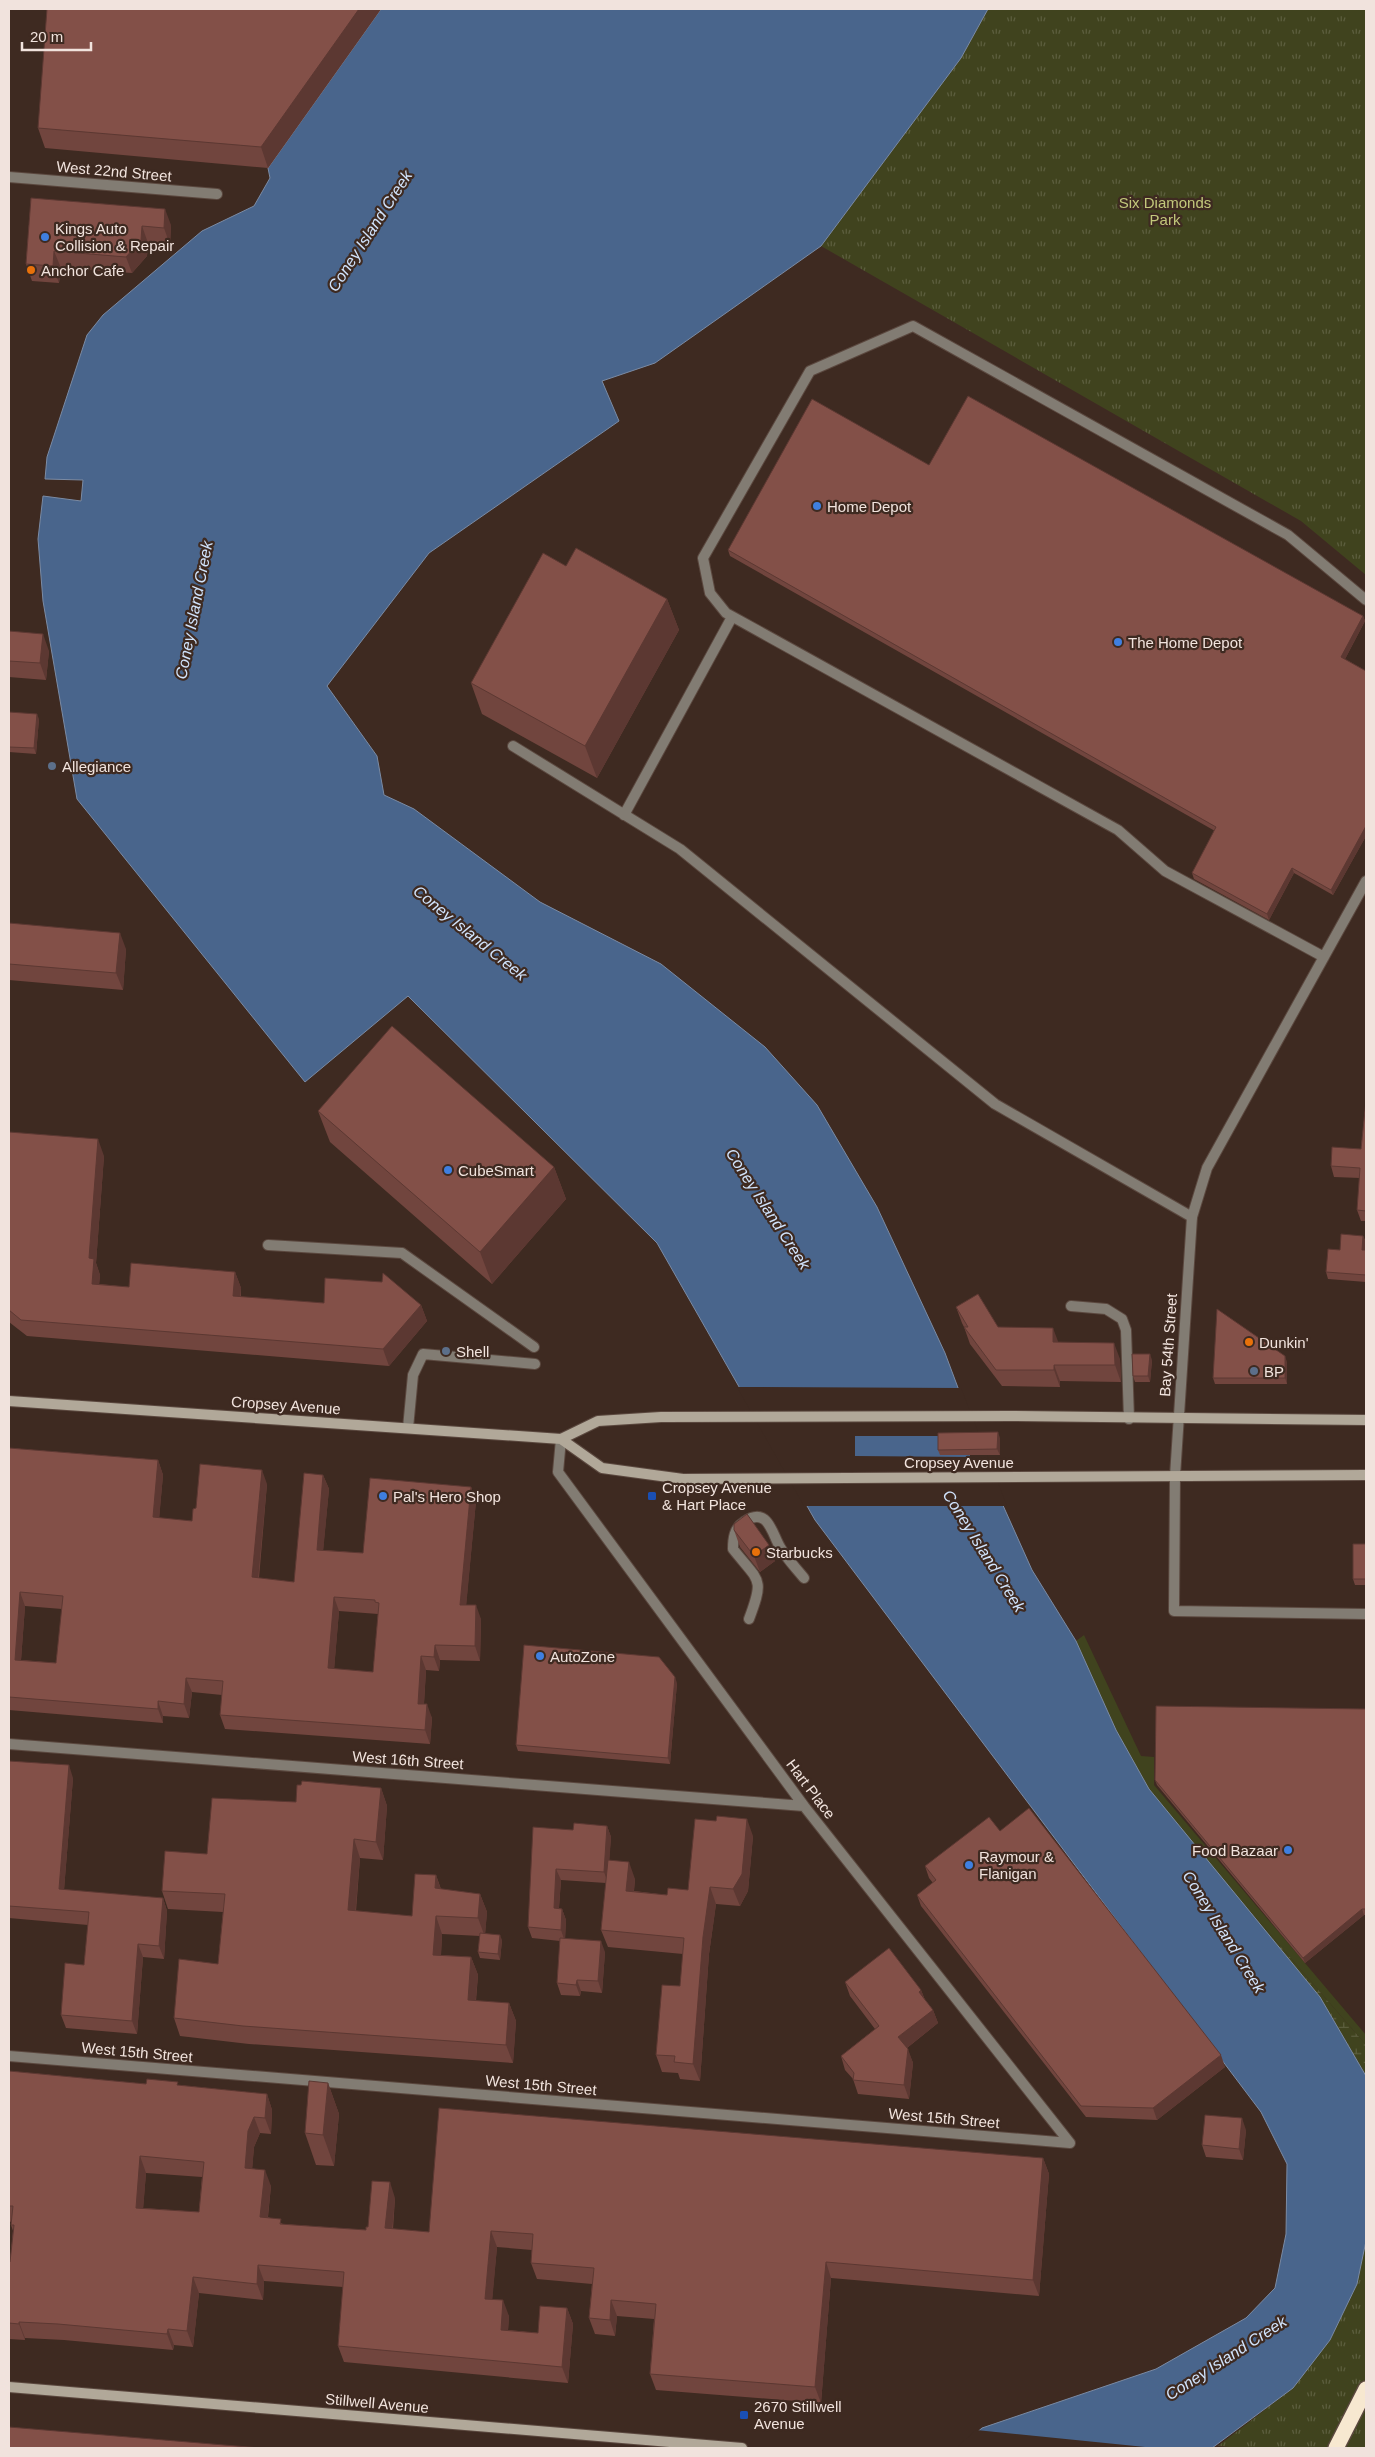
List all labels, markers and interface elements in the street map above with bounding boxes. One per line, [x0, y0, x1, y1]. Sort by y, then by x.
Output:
scale bar [22, 20, 91, 52]
text: 20 m [30, 28, 63, 45]
street label: West 22nd Street [56, 157, 173, 185]
water label: Coney Island Creek [325, 167, 416, 295]
park label: Six Diamonds Park [1119, 194, 1211, 228]
place label: Kings Auto Collision & Repair [55, 220, 174, 254]
marker: Kings Auto Collision & Repair [39, 231, 51, 243]
place label: Anchor Cafe [41, 262, 124, 279]
marker: Anchor Cafe [25, 264, 37, 276]
place label: Home Depot [827, 498, 912, 515]
marker: Home Depot [811, 500, 823, 512]
water label: Coney Island Creek [172, 538, 216, 681]
place label: The Home Depot [1128, 634, 1243, 651]
marker: The Home Depot [1112, 636, 1124, 648]
place label: Allegiance [62, 758, 131, 775]
marker: Allegiance [46, 760, 58, 772]
water label: Coney Island Creek [410, 882, 531, 984]
water label: Coney Island Creek [723, 1145, 814, 1273]
place label: CubeSmart [458, 1162, 535, 1179]
marker: CubeSmart [442, 1164, 454, 1176]
street label: Bay 54th Street [1156, 1292, 1180, 1397]
place label: Dunkin' [1259, 1334, 1309, 1351]
marker: Dunkin' [1243, 1336, 1255, 1348]
place label: Shell [456, 1343, 489, 1360]
marker: Shell [440, 1345, 452, 1357]
place label: BP [1264, 1363, 1284, 1380]
marker: BP [1248, 1365, 1260, 1377]
street label: Cropsey Avenue [231, 1393, 341, 1417]
street label: Cropsey Avenue [904, 1454, 1014, 1471]
place label: Cropsey Avenue & Hart Place [662, 1479, 772, 1513]
water label: Coney Island Creek [940, 1487, 1029, 1616]
place label: Pal's Hero Shop [393, 1488, 501, 1505]
marker: Pal's Hero Shop [377, 1490, 389, 1502]
marker: Cropsey Avenue & Hart Place [646, 1490, 658, 1502]
place label: Starbucks [766, 1544, 833, 1561]
marker: Starbucks [750, 1546, 762, 1558]
place label: AutoZone [550, 1648, 615, 1665]
marker: AutoZone [534, 1650, 546, 1662]
street label: West 16th Street [352, 1748, 465, 1772]
street label: Hart Place [783, 1756, 839, 1822]
place label: Food Bazaar [1192, 1842, 1278, 1859]
marker: Food Bazaar [1282, 1844, 1294, 1856]
place label: Raymour & Flanigan [979, 1848, 1054, 1882]
marker: Raymour & Flanigan [963, 1859, 975, 1871]
water label: Coney Island Creek [1180, 1868, 1269, 1997]
street label: West 15th Street [81, 2039, 194, 2065]
street label: West 15th Street [485, 2072, 598, 2098]
street label: West 15th Street [888, 2105, 1001, 2131]
water label: Coney Island Creek [1162, 2312, 1290, 2403]
street label: Stillwell Avenue [324, 2390, 430, 2416]
place label: 2670 Stillwell Avenue [754, 2398, 842, 2432]
marker: 2670 Stillwell Avenue [738, 2409, 750, 2421]

